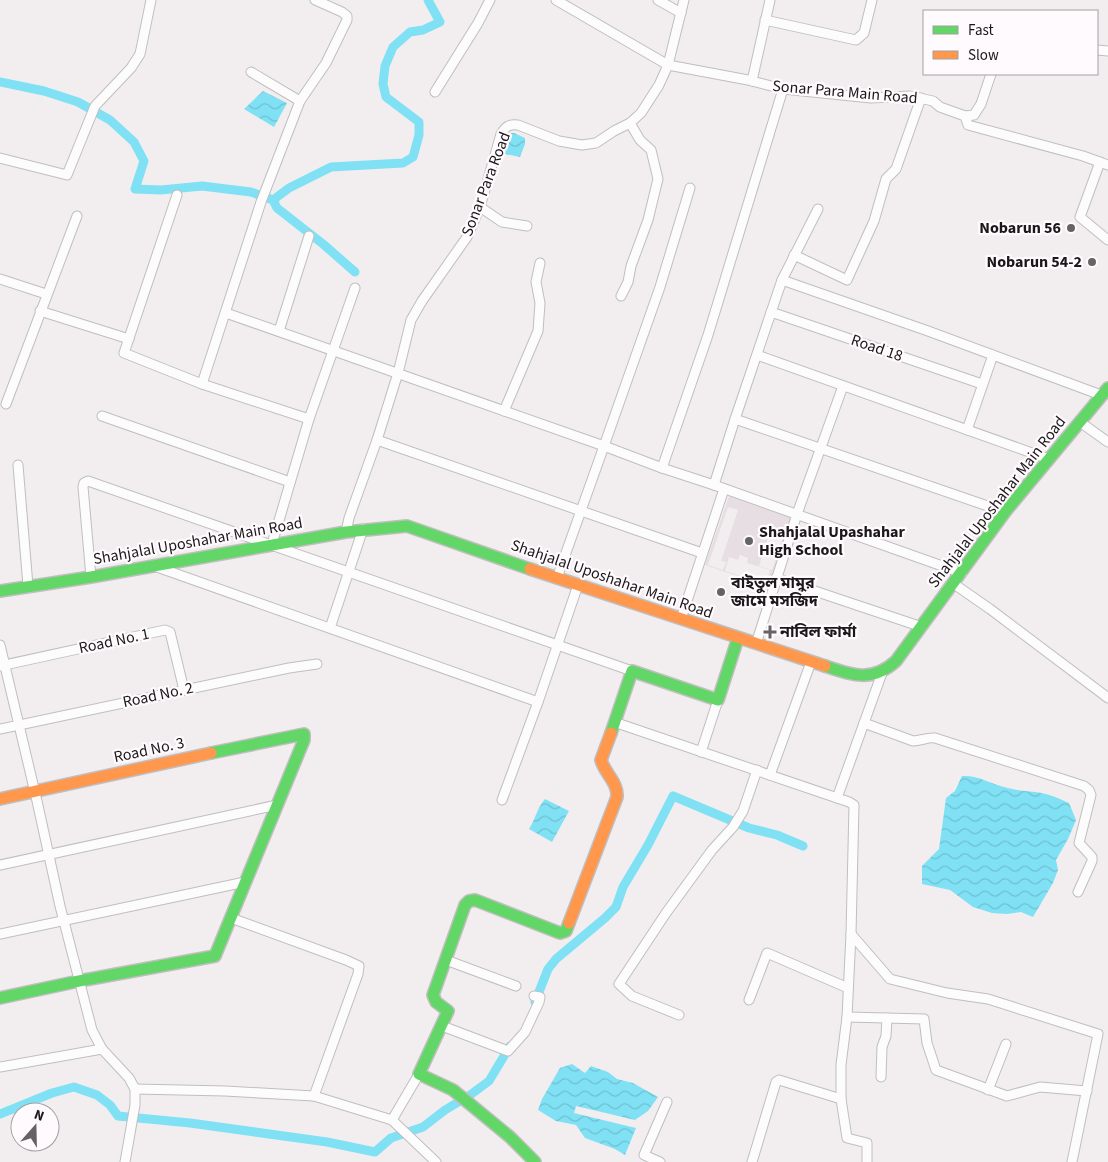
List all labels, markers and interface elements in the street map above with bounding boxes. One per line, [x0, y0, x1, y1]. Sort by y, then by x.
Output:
legend [923, 10, 1098, 75]
text: Fast [968, 20, 994, 41]
text: Slow [968, 45, 999, 66]
street label: Sonar Para Main Road [772, 75, 918, 109]
street label: Sonar Para Road [456, 129, 516, 239]
place label: Nobarun 56 [979, 217, 1061, 239]
marker: Nobarun 56 [1065, 222, 1077, 234]
place label: Nobarun 54-2 [987, 251, 1082, 273]
marker: Nobarun 54-2 [1086, 256, 1098, 268]
street label: Road 18 [848, 329, 906, 367]
street label: Shahjalal Uposhahar Main Road [923, 412, 1071, 592]
street label: Shahjalal Uposhahar Main Road [92, 512, 304, 570]
place label: Shahjalal Upashahar High School [759, 521, 906, 561]
street label: Shahjalal Uposhahar Main Road [508, 534, 716, 624]
marker: Shahjalal Upashahar High School [743, 535, 755, 547]
place label: বাইতুল মামুর জামে মসজিদ [730, 572, 819, 612]
marker: বাইতুল মামুর জামে মসজিদ [715, 586, 727, 598]
place label: নাবিল ফার্মা [779, 621, 857, 643]
street label: Road No. 1 [77, 623, 151, 659]
marker: নাবিল ফার্মা [764, 626, 776, 638]
street label: Road No. 2 [121, 677, 195, 713]
street label: Road No. 3 [112, 732, 186, 768]
north arrow [10, 1102, 60, 1152]
text: N [31, 1105, 47, 1127]

